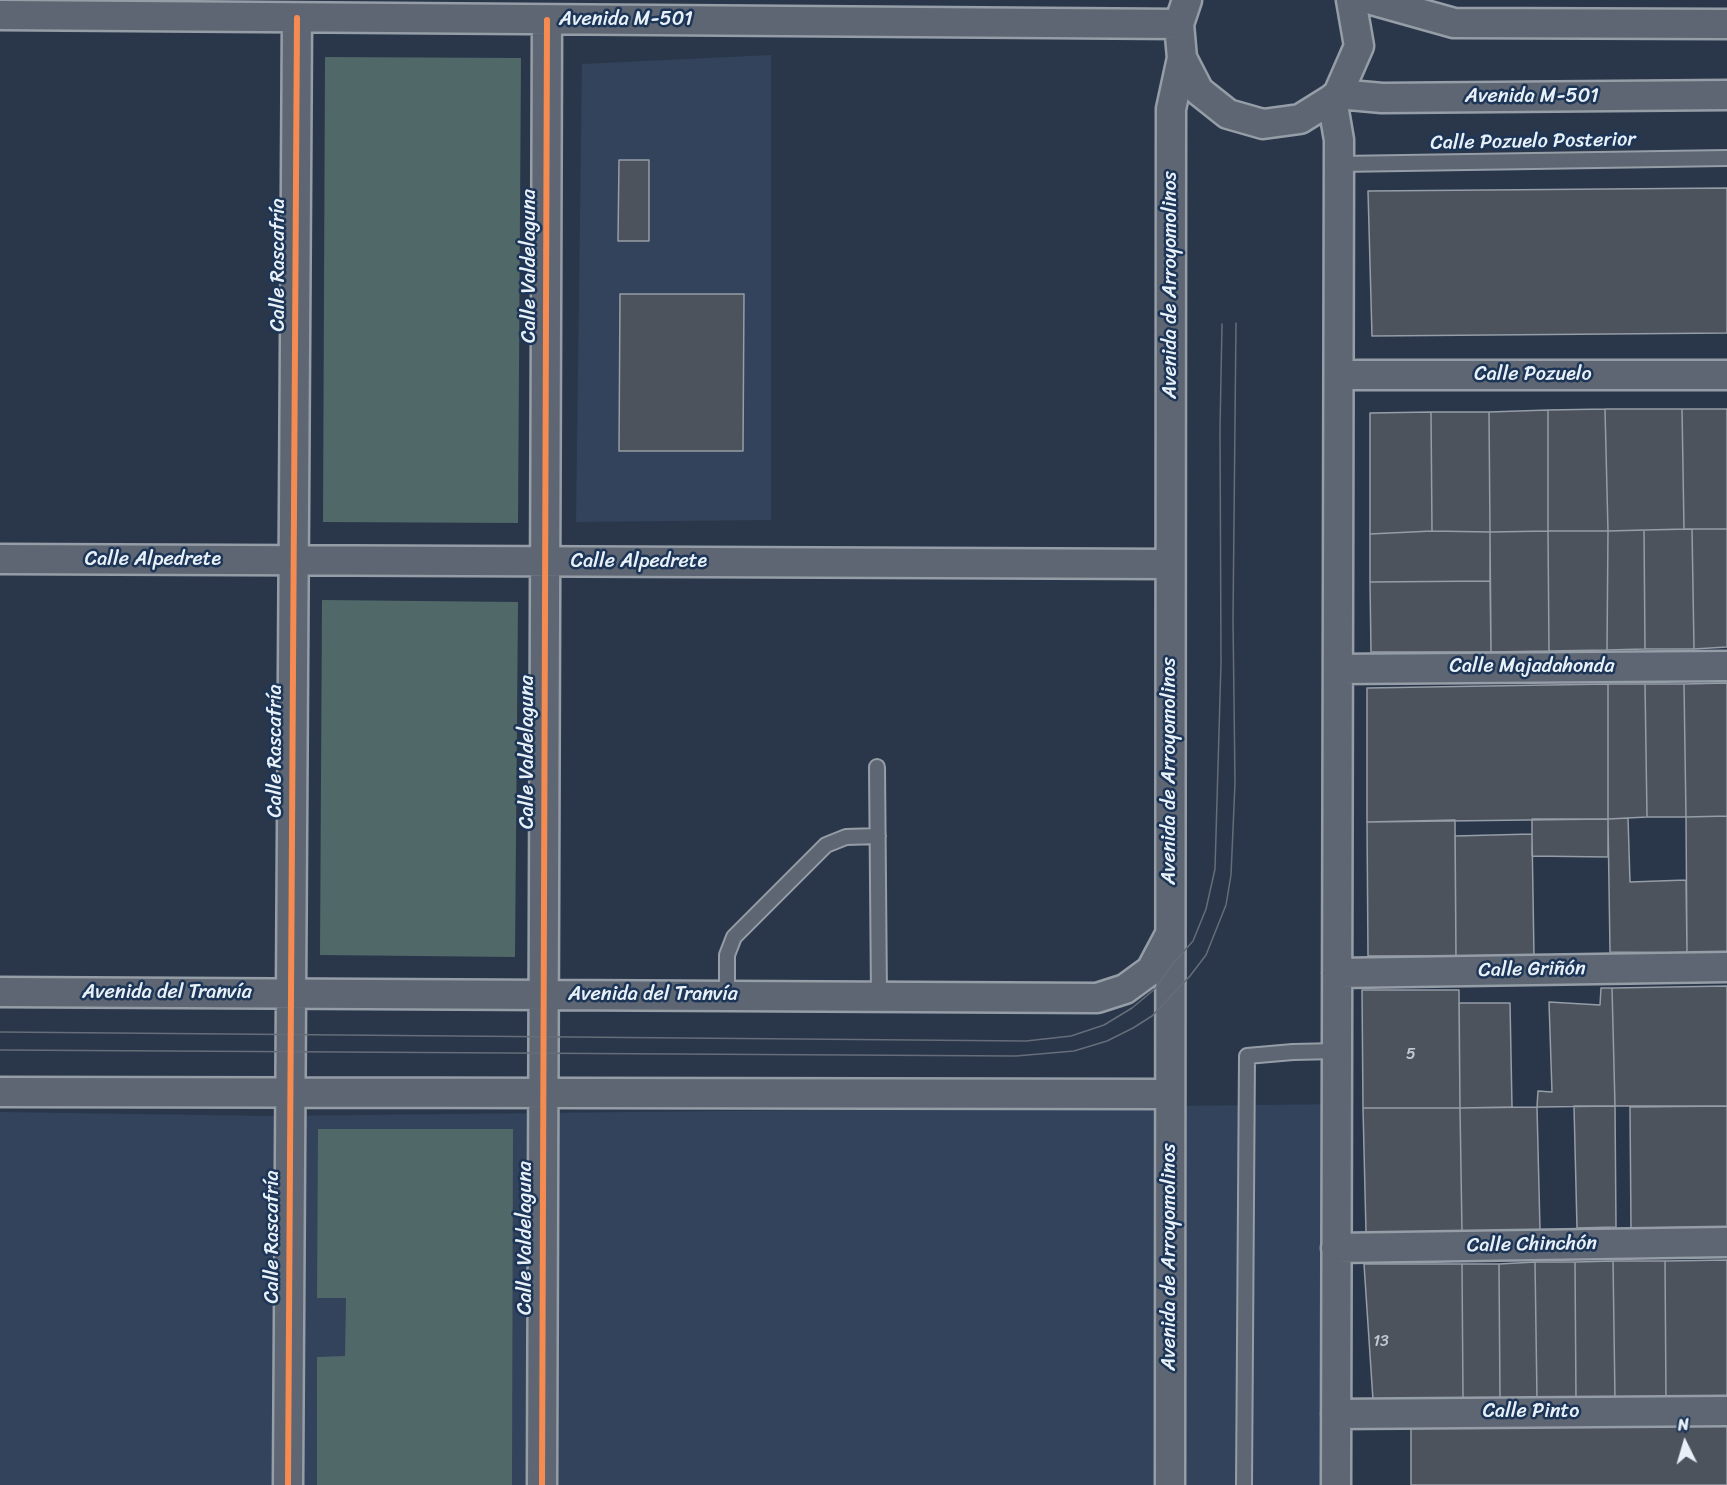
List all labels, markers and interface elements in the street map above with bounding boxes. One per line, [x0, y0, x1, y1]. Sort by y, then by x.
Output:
street label: Avenida M-501 [559, 8, 693, 32]
street label: Avenida M-501 [1465, 85, 1599, 109]
street label: Calle Pozuelo Posterior [1430, 128, 1636, 156]
street label: Avenida de Arroyomolinos [1159, 171, 1183, 399]
street label: Calle Valdelaguna [518, 189, 542, 343]
street label: Calle Rascafría [267, 198, 291, 332]
street label: Calle Pozuelo [1474, 363, 1592, 387]
street label: Calle Alpedrete [85, 548, 221, 572]
street label: Calle Alpedrete [571, 550, 707, 574]
street label: Calle Majadahonda [1450, 655, 1614, 679]
street label: Avenida de Arroyomolinos [1158, 657, 1182, 885]
street label: Calle Valdelaguna [516, 675, 540, 829]
street label: Calle Rascafría [264, 684, 288, 818]
street label: Calle Griñón [1478, 957, 1586, 983]
street label: Avenida del Tranvía [82, 981, 252, 1005]
street label: Avenida del Tranvía [568, 983, 738, 1007]
house number: 5 [1406, 1045, 1416, 1065]
street label: Avenida de Arroyomolinos [1158, 1143, 1182, 1371]
street label: Calle Valdelaguna [514, 1161, 538, 1315]
street label: Calle Rascafría [261, 1170, 285, 1304]
street label: Calle Chinchón [1467, 1232, 1597, 1258]
house number: 13 [1373, 1332, 1389, 1352]
street label: Calle Pinto [1483, 1400, 1579, 1424]
text: N [1677, 1410, 1690, 1439]
north arrow [1655, 1413, 1715, 1473]

